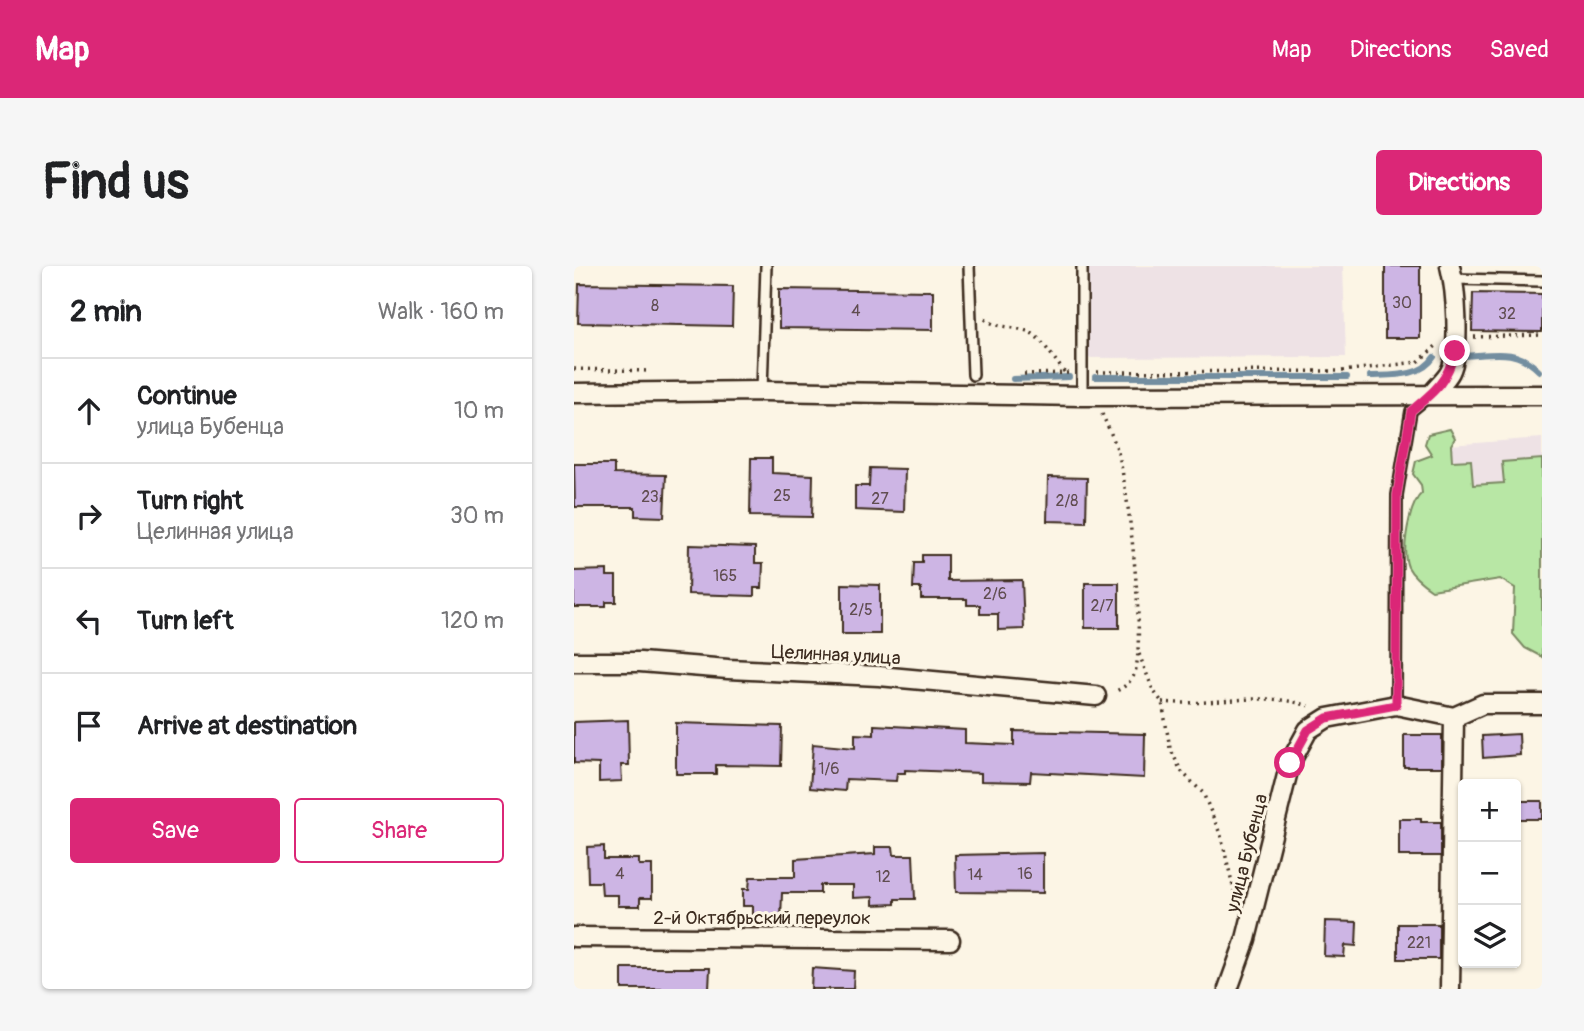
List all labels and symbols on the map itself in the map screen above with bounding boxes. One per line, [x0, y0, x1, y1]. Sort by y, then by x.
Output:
house number: 30 [1392, 293, 1412, 313]
house number: 8 [651, 296, 659, 316]
house number: 4 [851, 301, 861, 321]
house number: 32 [1498, 304, 1516, 324]
route end [1439, 335, 1470, 366]
house number: 25 [773, 486, 791, 506]
house number: 23 [641, 487, 659, 507]
house number: 27 [871, 489, 889, 509]
house number: 2/8 [1056, 491, 1078, 511]
house number: 165 [713, 566, 737, 586]
house number: 2/6 [983, 584, 1007, 604]
house number: 2/7 [1090, 596, 1114, 616]
house number: 2/5 [849, 600, 873, 620]
street label: Целинная улица [771, 640, 901, 670]
route start [1274, 747, 1305, 778]
house number: 1/6 [818, 759, 840, 779]
street label: улица Бубенца [1220, 791, 1273, 916]
house number: 4 [615, 864, 625, 884]
house number: 16 [1017, 864, 1033, 884]
house number: 14 [967, 865, 983, 885]
house number: 12 [875, 867, 891, 887]
street label: 2-й Октябрьский переулок [653, 906, 871, 930]
house number: 221 [1407, 933, 1431, 953]

